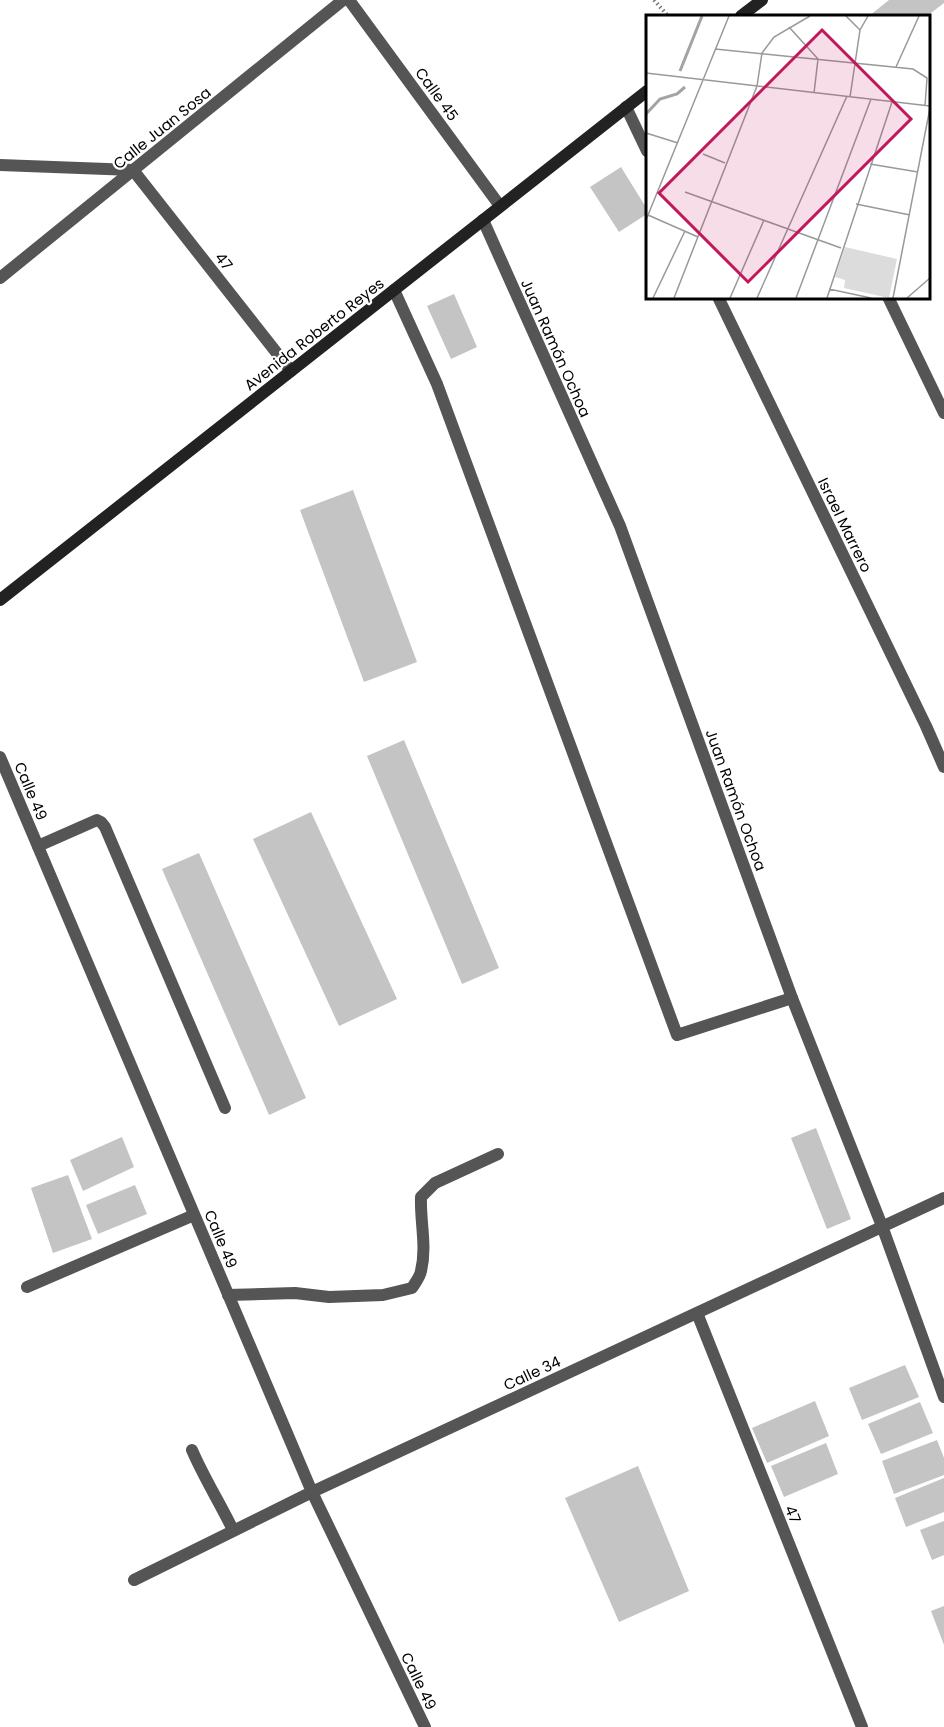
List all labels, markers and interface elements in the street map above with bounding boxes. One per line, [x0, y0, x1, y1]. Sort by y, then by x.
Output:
inset map [646, 15, 929, 298]
street label: Calle 45 [410, 63, 464, 125]
street label: Calle Juan Sosa [109, 82, 215, 174]
street label: 47 [210, 248, 238, 274]
street label: Avenida Roberto Reyes [240, 273, 388, 395]
street label: Juan Ramón Ochoa [516, 275, 596, 421]
street label: Israel Marrero [813, 474, 877, 576]
street label: Juan Ramón Ochoa [701, 726, 771, 874]
street label: Calle 49 [9, 759, 53, 823]
street label: Calle 49 [199, 1207, 243, 1271]
street label: Calle 34 [500, 1351, 564, 1395]
street label: 47 [780, 1502, 806, 1526]
street label: Calle 49 [396, 1649, 442, 1713]

